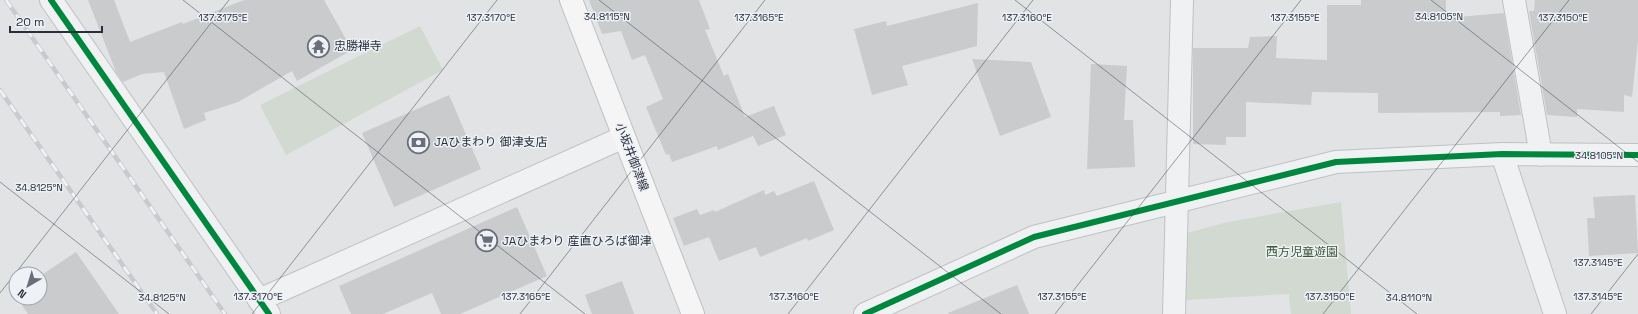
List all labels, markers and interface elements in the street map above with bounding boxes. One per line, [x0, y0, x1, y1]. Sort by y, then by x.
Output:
scale bar [10, 8, 102, 34]
text: 34.8115°N [584, 10, 630, 23]
text: 34.8105°N [1415, 10, 1463, 23]
text: 137.3175°E [199, 11, 248, 24]
text: 137.3170°E [466, 11, 516, 24]
text: 137.3165°E [734, 11, 784, 24]
text: 137.3160°E [1002, 11, 1052, 24]
text: 137.3155°E [1270, 11, 1320, 24]
text: 137.3150°E [1538, 11, 1588, 24]
text: 20 m [16, 14, 44, 30]
temple icon: 忠勝禅寺 [305, 33, 331, 59]
place label: 忠勝禅寺 [334, 38, 382, 54]
street label: 小坂井御津線 [612, 121, 652, 193]
bank icon: JAひまわり 御津支店 [405, 129, 431, 155]
place label: JAひまわり 御津支店 [434, 134, 547, 150]
text: 34.8105°N [1575, 149, 1623, 162]
text: 34.8125°N [15, 181, 63, 194]
supermarket icon: JAひまわり 産直ひろば御津 [473, 228, 499, 254]
place label: JAひまわり 産直ひろば御津 [502, 233, 651, 249]
park label: 西方児童遊園 [1266, 244, 1338, 260]
text: 137.3145°E [1573, 256, 1623, 269]
north arrow [8, 266, 48, 306]
text: N [15, 286, 29, 302]
text: 137.3170°E [233, 290, 283, 303]
text: 137.3165°E [501, 290, 551, 303]
text: 137.3160°E [769, 290, 819, 303]
text: 137.3155°E [1037, 290, 1087, 303]
text: 137.3150°E [1305, 290, 1355, 303]
text: 137.3145°E [1573, 290, 1623, 303]
text: 34.8125°N [138, 291, 186, 304]
text: 34.8110°N [1386, 291, 1432, 304]

